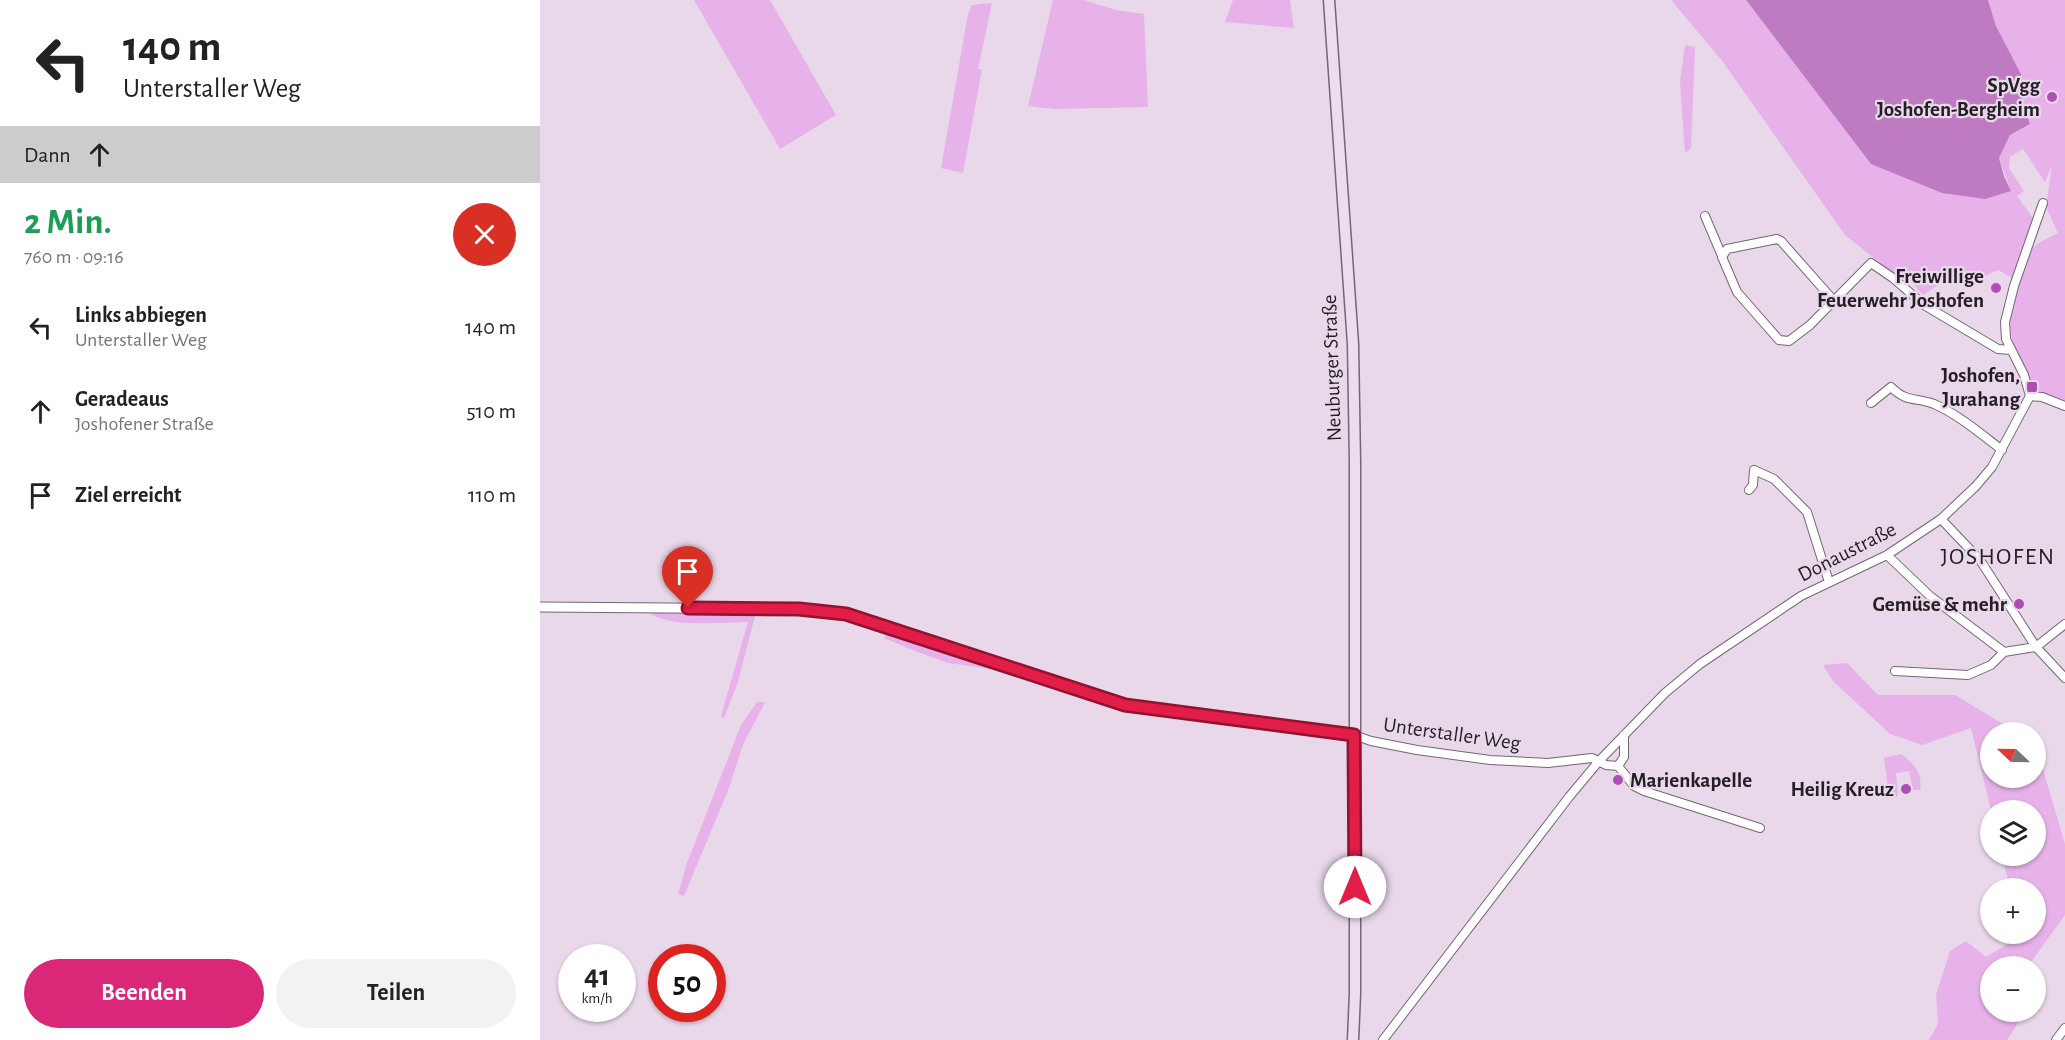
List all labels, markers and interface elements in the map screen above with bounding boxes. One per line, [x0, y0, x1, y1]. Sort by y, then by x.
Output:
icon: left [24, 24, 102, 102]
text: 140 m [123, 26, 221, 68]
text: Unterstaller Weg [123, 75, 301, 102]
place label: SpVgg Joshofen-Bergheim [1877, 75, 2040, 120]
marker: SpVgg Joshofen-Bergheim [2045, 90, 2059, 104]
icon: ahead [83, 138, 116, 171]
text: Dann [24, 144, 71, 166]
button: close [453, 203, 516, 266]
text: 2 Min. [24, 204, 112, 240]
text: 760 m · 09:16 [24, 247, 124, 267]
place label: Freiwillige Feuerwehr Joshofen [1817, 266, 1984, 311]
marker: Freiwillige Feuerwehr Joshofen [1989, 281, 2003, 295]
street label: Neuburger Straße [1319, 294, 1345, 442]
text: Links abbiegen [75, 304, 207, 326]
icon: left [24, 311, 57, 344]
text: 140 m [465, 316, 516, 338]
text: Unterstaller Weg [75, 330, 207, 350]
place label: Joshofen, Jurahang [1941, 365, 2020, 410]
marker: Joshofen, Jurahang [2025, 380, 2039, 394]
text: Geradeaus [75, 388, 169, 410]
icon: ahead [24, 395, 57, 428]
text: 510 m [466, 400, 516, 422]
text: Joshofener Straße [75, 414, 214, 434]
icon: arrive [24, 479, 57, 512]
text: Ziel erreicht [75, 484, 182, 506]
text: 110 m [468, 484, 516, 506]
street label: Donaustraße [1795, 518, 1899, 586]
district label: JOSHOFEN [1940, 545, 2056, 569]
pin [662, 546, 713, 608]
icon: arrive [671, 555, 704, 588]
place label: Gemüse & mehr [1873, 594, 2008, 615]
marker: Gemüse & mehr [2012, 597, 2026, 611]
street label: Unterstaller Weg [1382, 714, 1523, 754]
north arrow [1980, 722, 2046, 788]
map controls [1980, 722, 2046, 1022]
place label: Marienkapelle [1630, 770, 1752, 791]
marker: Marienkapelle [1611, 773, 1625, 787]
place label: Heilig Kreuz [1791, 779, 1894, 800]
marker: Heilig Kreuz [1899, 782, 1913, 796]
button: layers [1980, 800, 2046, 866]
position arrow [1323, 855, 1387, 919]
button: + [1980, 878, 2046, 944]
speed limit sign: 50 [648, 944, 726, 1022]
button: − [1980, 956, 2046, 1022]
button: Beenden [24, 959, 264, 1028]
button: Teilen [276, 959, 516, 1028]
text: 41 [584, 961, 610, 991]
text: km/h [582, 991, 612, 1006]

